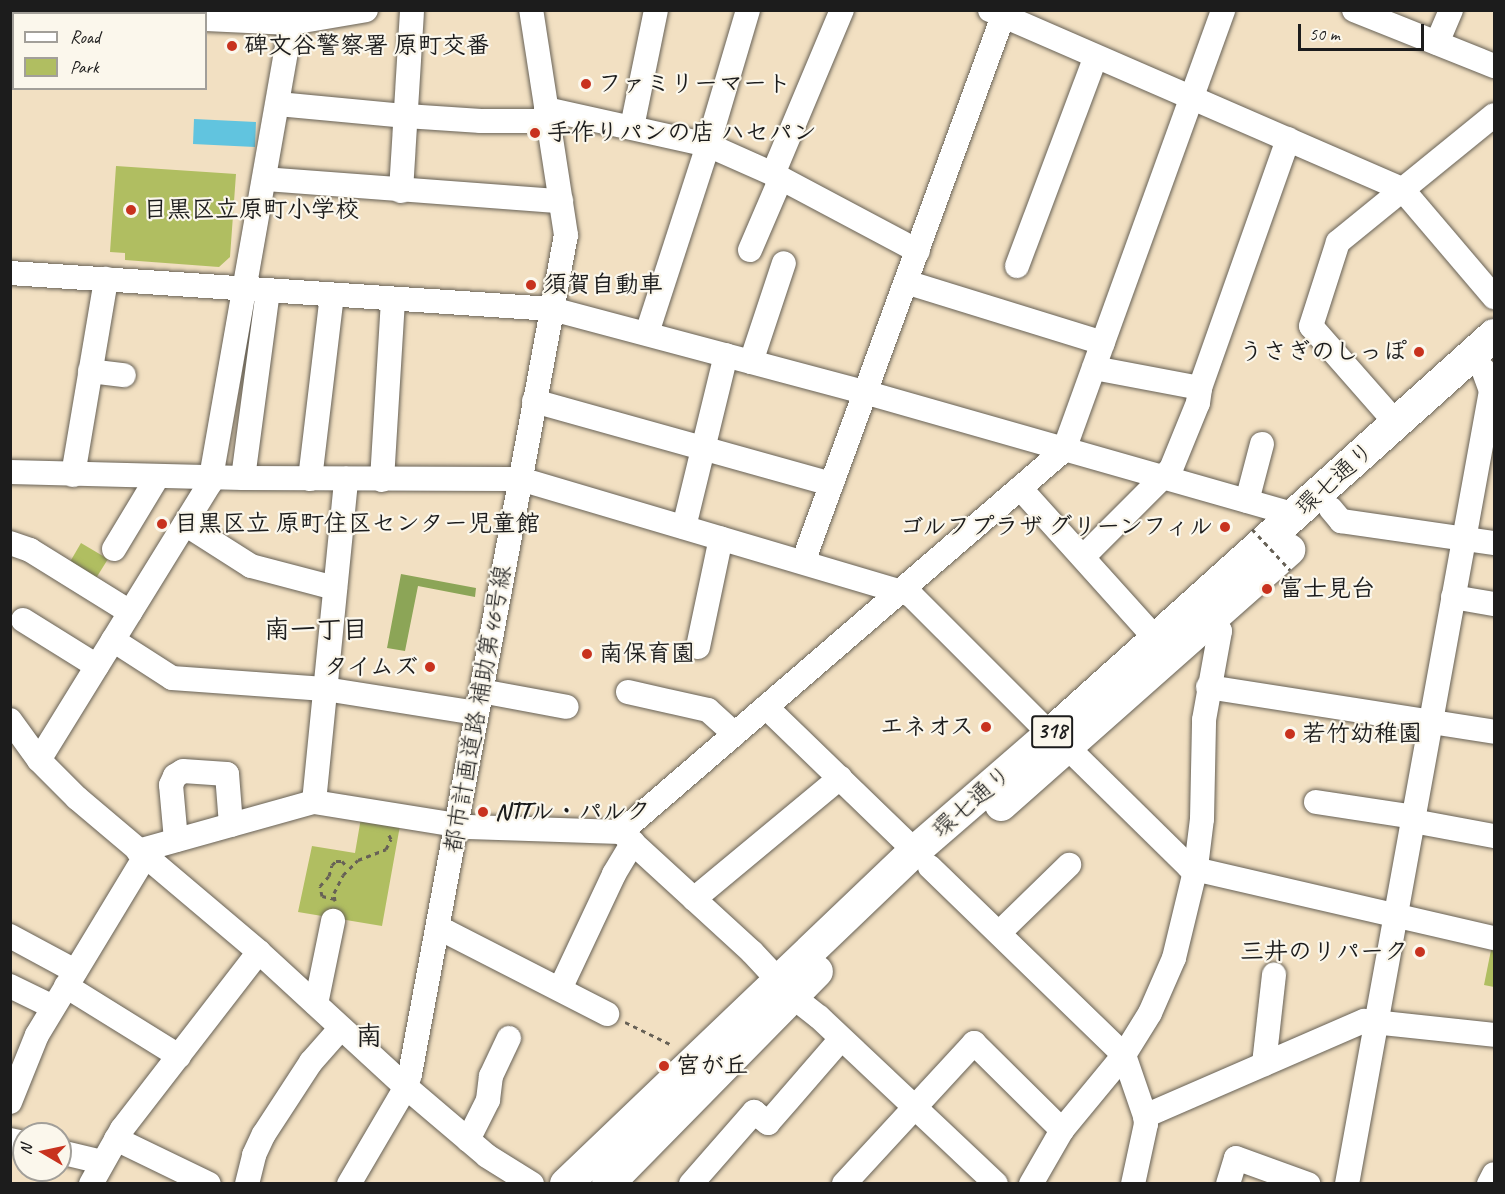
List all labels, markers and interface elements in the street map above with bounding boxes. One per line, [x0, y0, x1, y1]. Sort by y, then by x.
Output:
legend [12, 12, 207, 90]
scale bar [1301, 12, 1427, 50]
text: 50 m [1309, 23, 1340, 45]
text: Road [70, 26, 100, 48]
place label: 碑文谷警察署 原町交番 [244, 32, 490, 60]
marker: 碑文谷警察署 原町交番 [225, 39, 239, 53]
text: Park [70, 56, 99, 78]
place label: ファミリーマート [598, 70, 790, 98]
marker: ファミリーマート [579, 77, 593, 91]
place label: 手作りパンの店 ハセパン [547, 119, 817, 147]
marker: 手作りパンの店 ハセパン [528, 126, 542, 140]
place label: 目黒区立原町小学校 [143, 196, 359, 224]
marker: 目黒区立原町小学校 [124, 203, 138, 217]
place label: 須賀自動車 [543, 271, 663, 299]
marker: 須賀自動車 [524, 278, 538, 292]
place label: うさぎのしっぽ [1239, 338, 1407, 366]
marker: うさぎのしっぽ [1412, 345, 1426, 359]
street label: 環七通り [1290, 436, 1380, 522]
place label: 目黒区立 原町住区センター児童館 [174, 510, 540, 538]
place label: ゴルフプラザ グリーンフィル [895, 513, 1213, 541]
marker: 目黒区立 原町住区センター児童館 [155, 517, 169, 531]
marker: ゴルフプラザ グリーンフィル [1218, 520, 1232, 534]
street label: 都市計画道路 補助第46号線 [439, 563, 517, 855]
place label: 富士見台 [1279, 575, 1375, 603]
marker: 富士見台 [1260, 582, 1274, 596]
district label: 南一丁目 [264, 614, 368, 646]
place label: 南保育園 [599, 640, 695, 668]
marker: 南保育園 [580, 647, 594, 661]
place label: タイムズ [322, 653, 418, 681]
marker: タイムズ [423, 660, 437, 674]
place label: エネオス [878, 713, 974, 741]
road number: 318 [1031, 713, 1073, 751]
marker: エネオス [979, 720, 993, 734]
place label: 若竹幼稚園 [1302, 720, 1422, 748]
marker: 若竹幼稚園 [1283, 727, 1297, 741]
street label: 環七通り [926, 760, 1018, 844]
place label: NTTル・パルク [495, 798, 650, 826]
marker: NTTル・パルク [476, 805, 490, 819]
place label: 三井のリパーク [1240, 938, 1408, 966]
marker: 三井のリパーク [1413, 945, 1427, 959]
district label: 南 [356, 1021, 382, 1053]
place label: 宮が丘 [676, 1052, 748, 1080]
marker: 宮が丘 [657, 1059, 671, 1073]
north arrow [12, 1122, 72, 1182]
text: N [16, 1143, 37, 1156]

